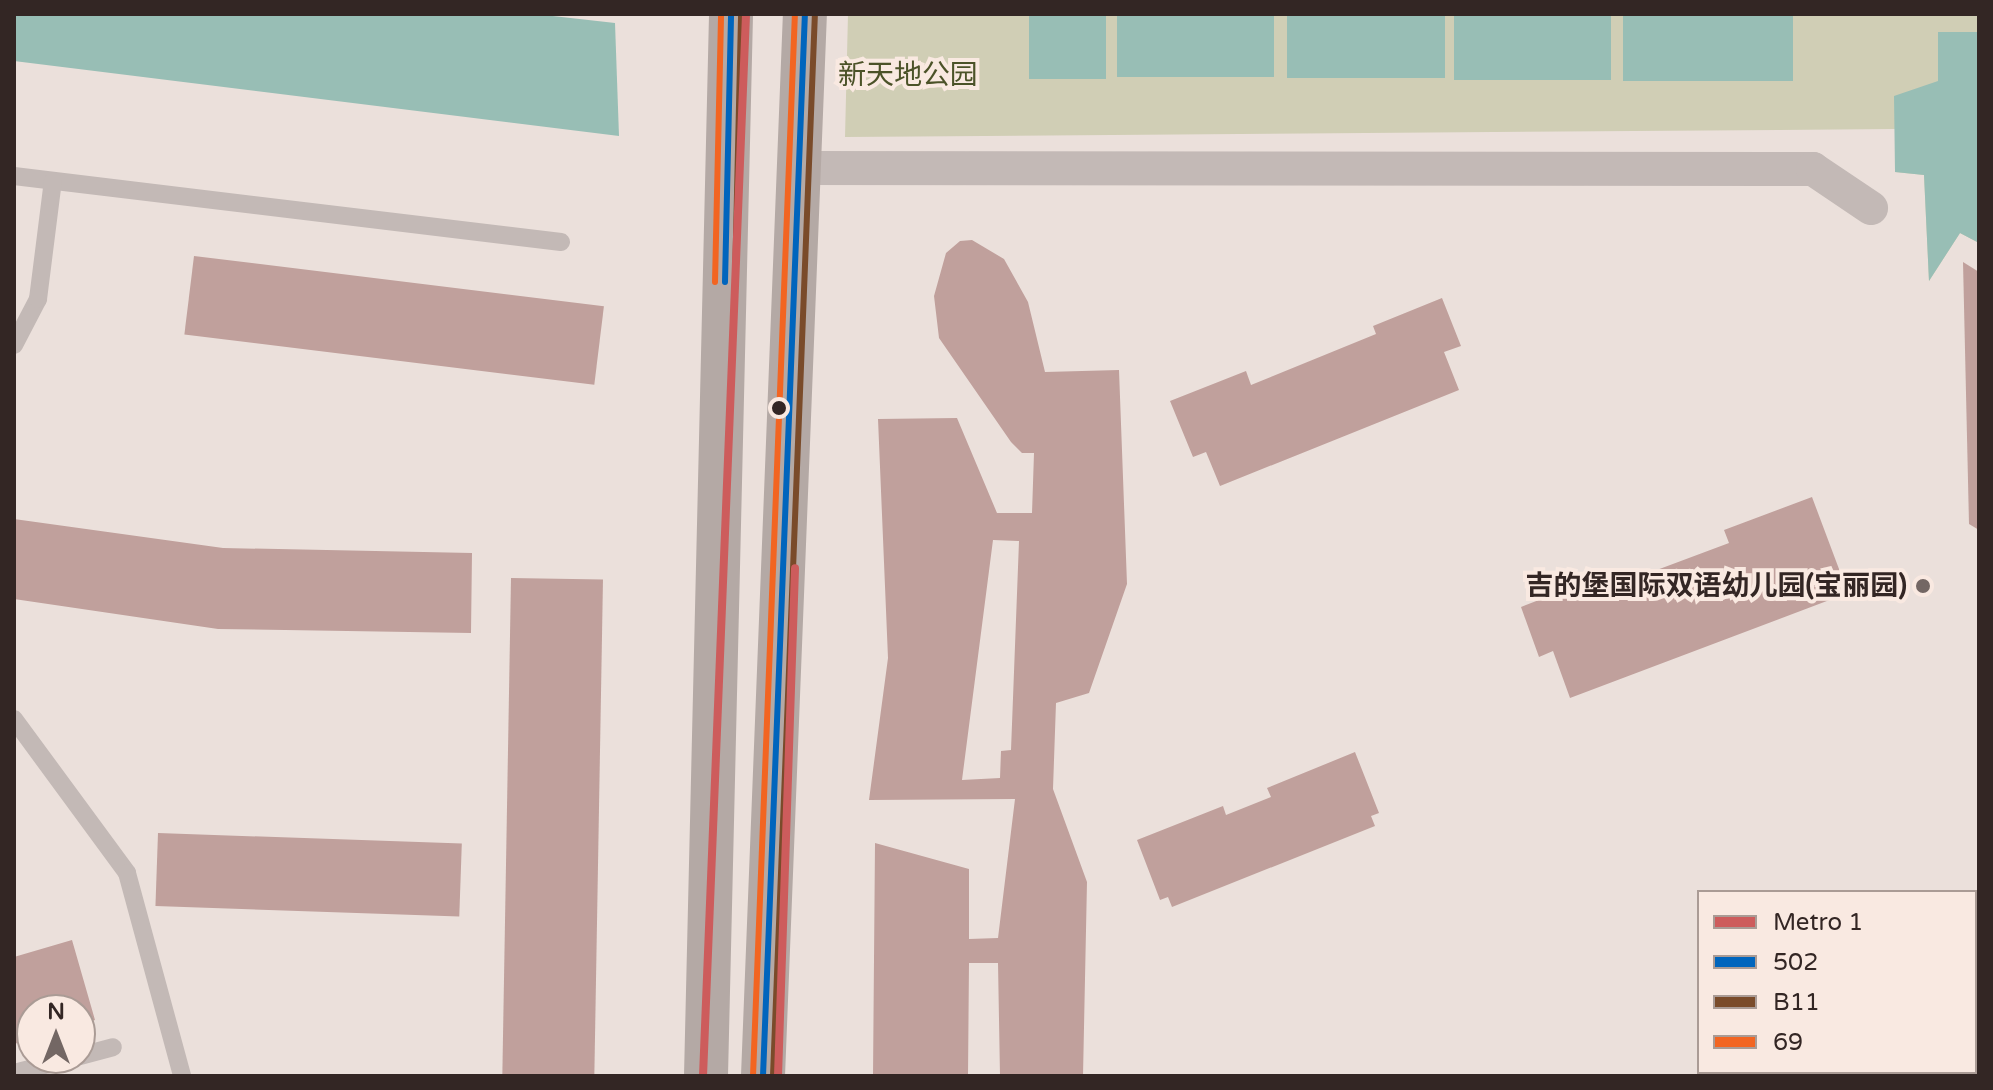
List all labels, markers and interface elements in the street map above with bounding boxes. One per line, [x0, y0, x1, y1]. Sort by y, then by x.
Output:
park label: 新天地公园 [838, 58, 978, 92]
unlabelled marker [771, 400, 787, 416]
place label: 吉的堡国际双语幼儿园(宝丽园) [1526, 569, 1907, 603]
marker: 吉的堡国际双语幼儿园(宝丽园) [1914, 577, 1932, 595]
legend [1697, 890, 1977, 1074]
text: Metro 1 [1773, 908, 1863, 937]
text: 502 [1773, 948, 1818, 977]
text: B11 [1773, 988, 1820, 1017]
north arrow [16, 994, 96, 1074]
text: N [47, 999, 65, 1025]
text: 69 [1773, 1028, 1803, 1057]

